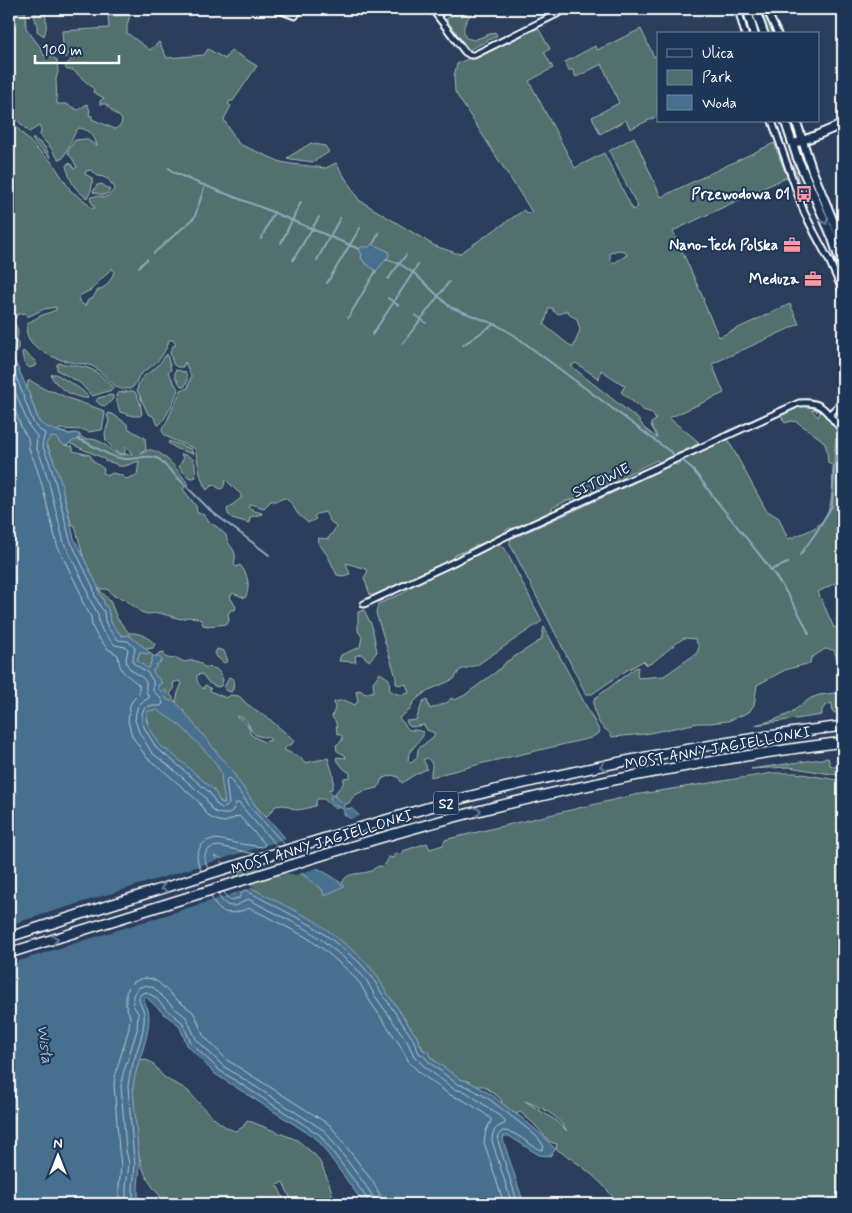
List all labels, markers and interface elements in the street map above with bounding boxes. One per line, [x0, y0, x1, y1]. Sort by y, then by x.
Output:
scale bar [35, 32, 119, 64]
legend [657, 32, 820, 122]
text: 100 m [42, 41, 82, 61]
text: Ulica [702, 44, 735, 64]
text: Park [702, 68, 732, 88]
text: Woda [702, 94, 737, 114]
bus stop icon: Przewodowa 01 [794, 184, 814, 204]
place label: Przewodowa 01 [692, 185, 790, 205]
one-way arrow [819, 216, 830, 225]
office icon: Nano-Tech Polska [782, 235, 802, 255]
place label: Nano-Tech Polska [669, 236, 778, 256]
office icon: Meduza [803, 269, 823, 289]
place label: Meduza [749, 270, 800, 290]
street label: SITOWIE [569, 459, 634, 503]
street label: MOST ANNY JAGIELLONKI [623, 723, 813, 775]
one-way arrow [598, 760, 607, 770]
road number: S2 [434, 791, 458, 814]
street label: MOST ANNY JAGIELLONKI [229, 806, 416, 880]
one-way arrow [474, 806, 483, 817]
one-way arrow [160, 882, 169, 892]
one-way arrow [51, 934, 59, 944]
water label: Wisła [31, 1023, 58, 1065]
north arrow [32, 1130, 82, 1180]
text: N [53, 1135, 63, 1153]

